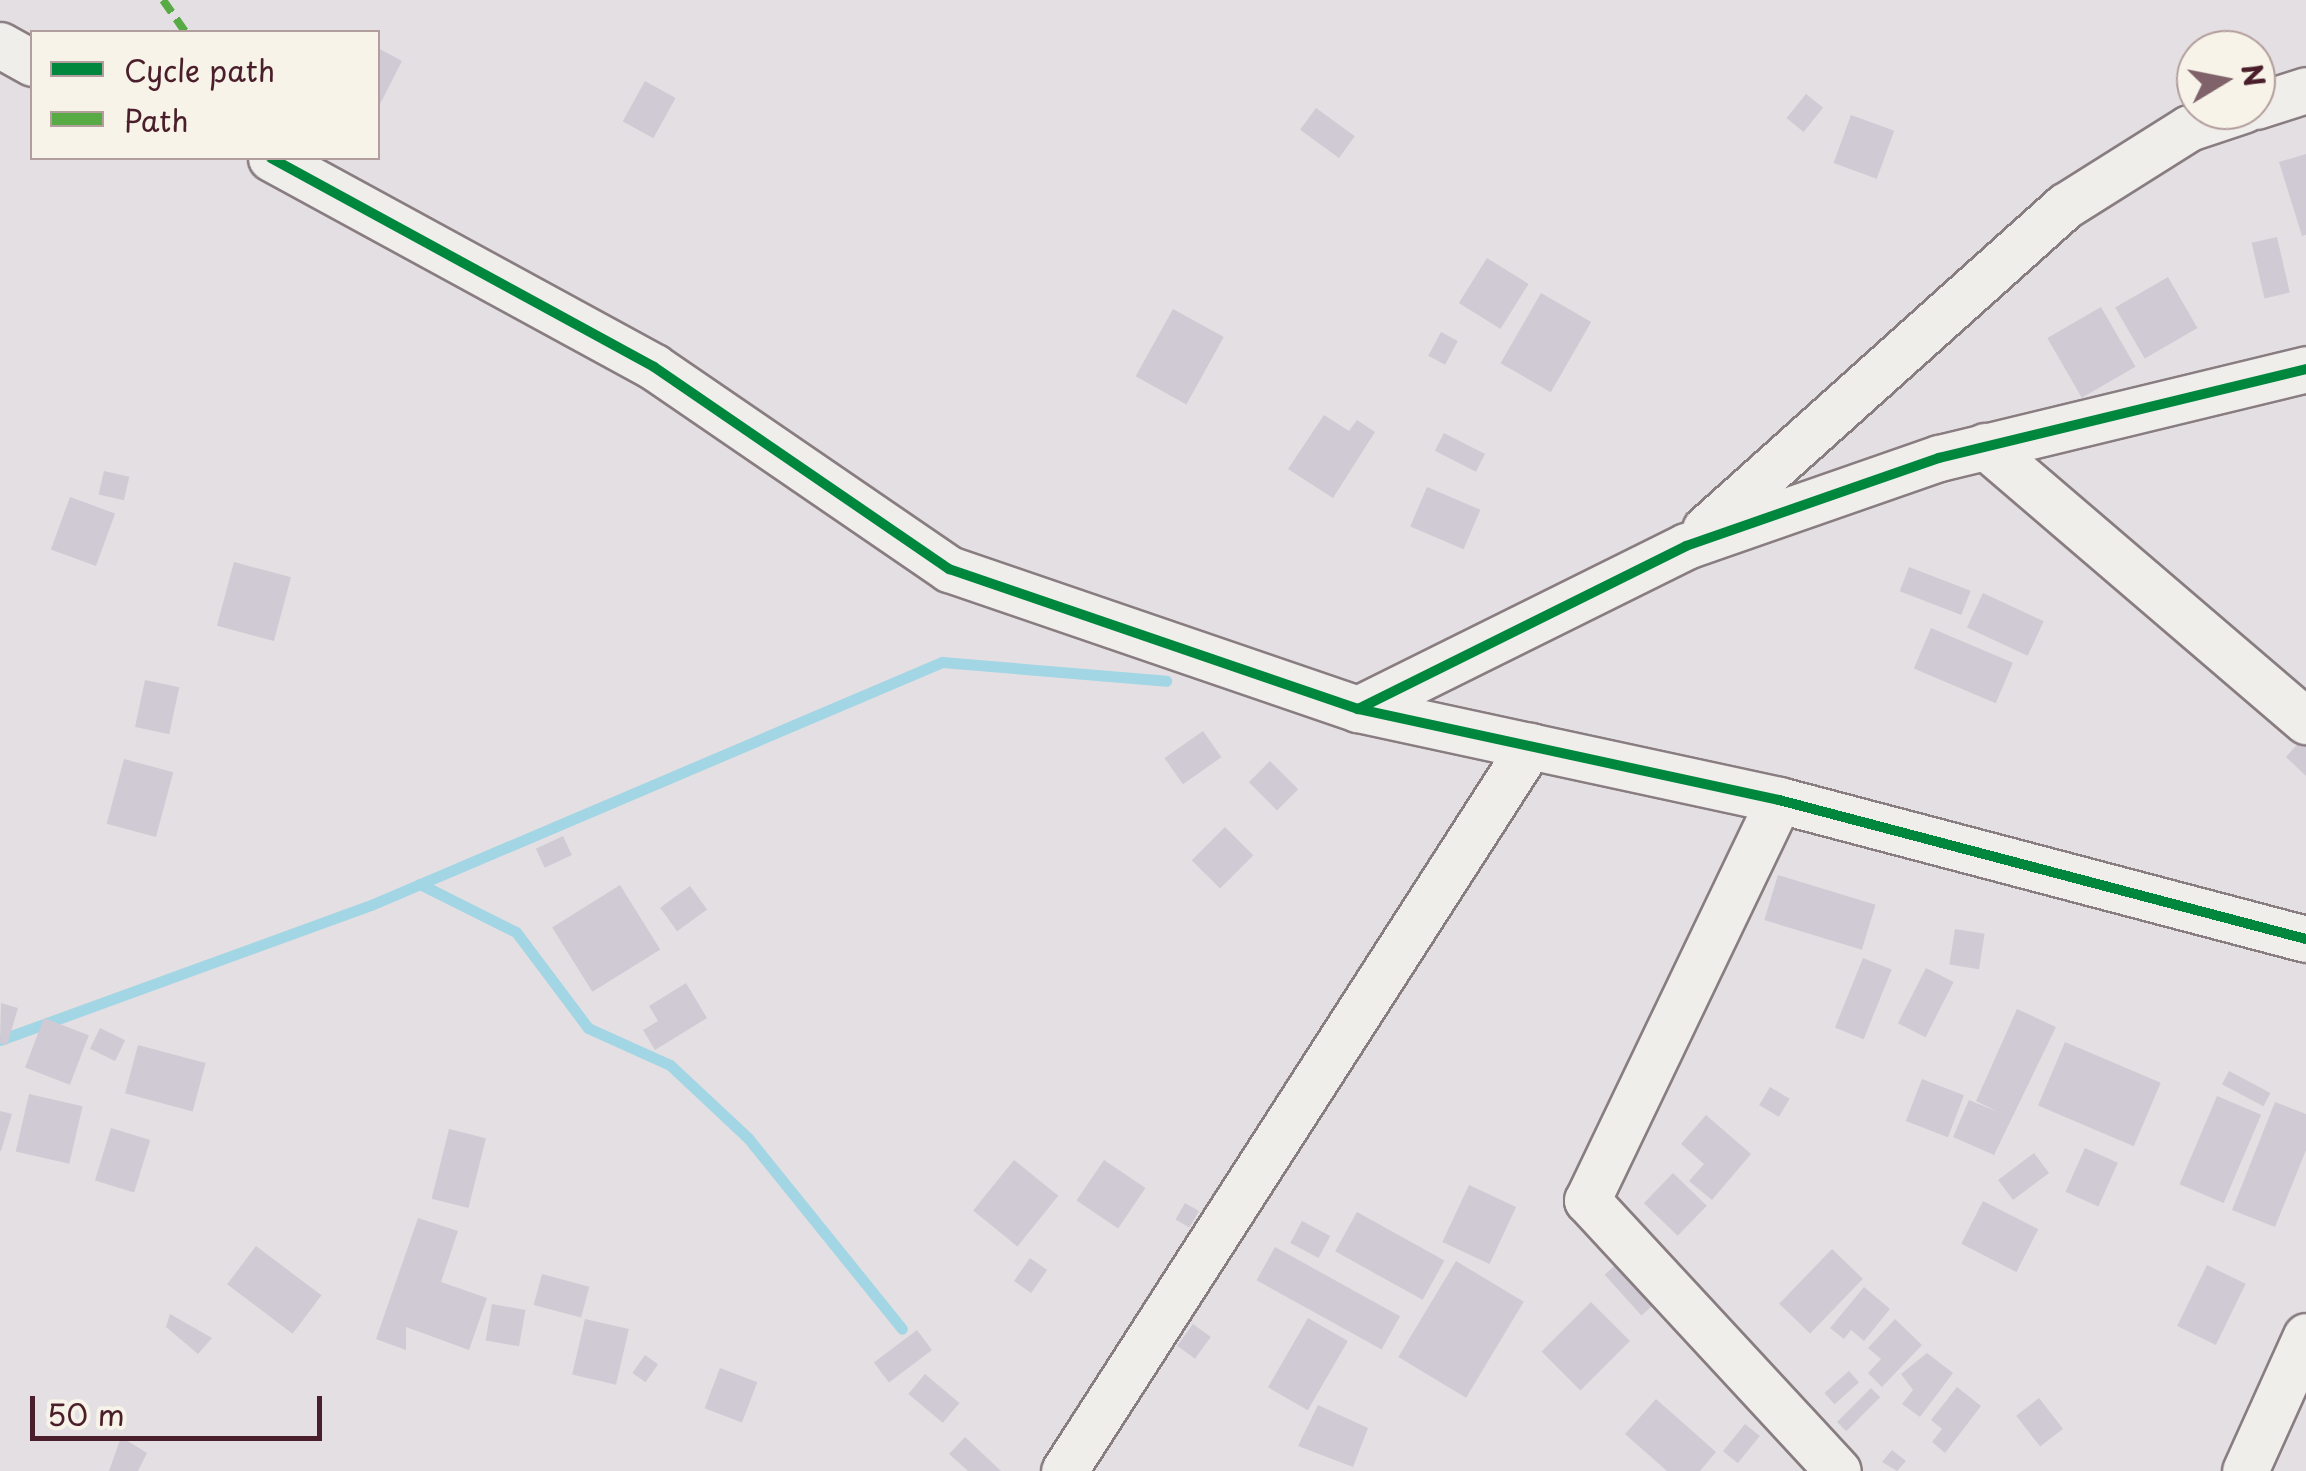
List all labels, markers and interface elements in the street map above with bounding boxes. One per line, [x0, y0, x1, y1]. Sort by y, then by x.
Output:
legend [30, 30, 380, 160]
north arrow [2176, 30, 2276, 130]
text: Cycle path [124, 47, 275, 92]
text: N [2231, 60, 2277, 90]
text: Path [124, 97, 189, 142]
scale bar [35, 1376, 328, 1438]
text: 50 m [47, 1391, 125, 1436]

